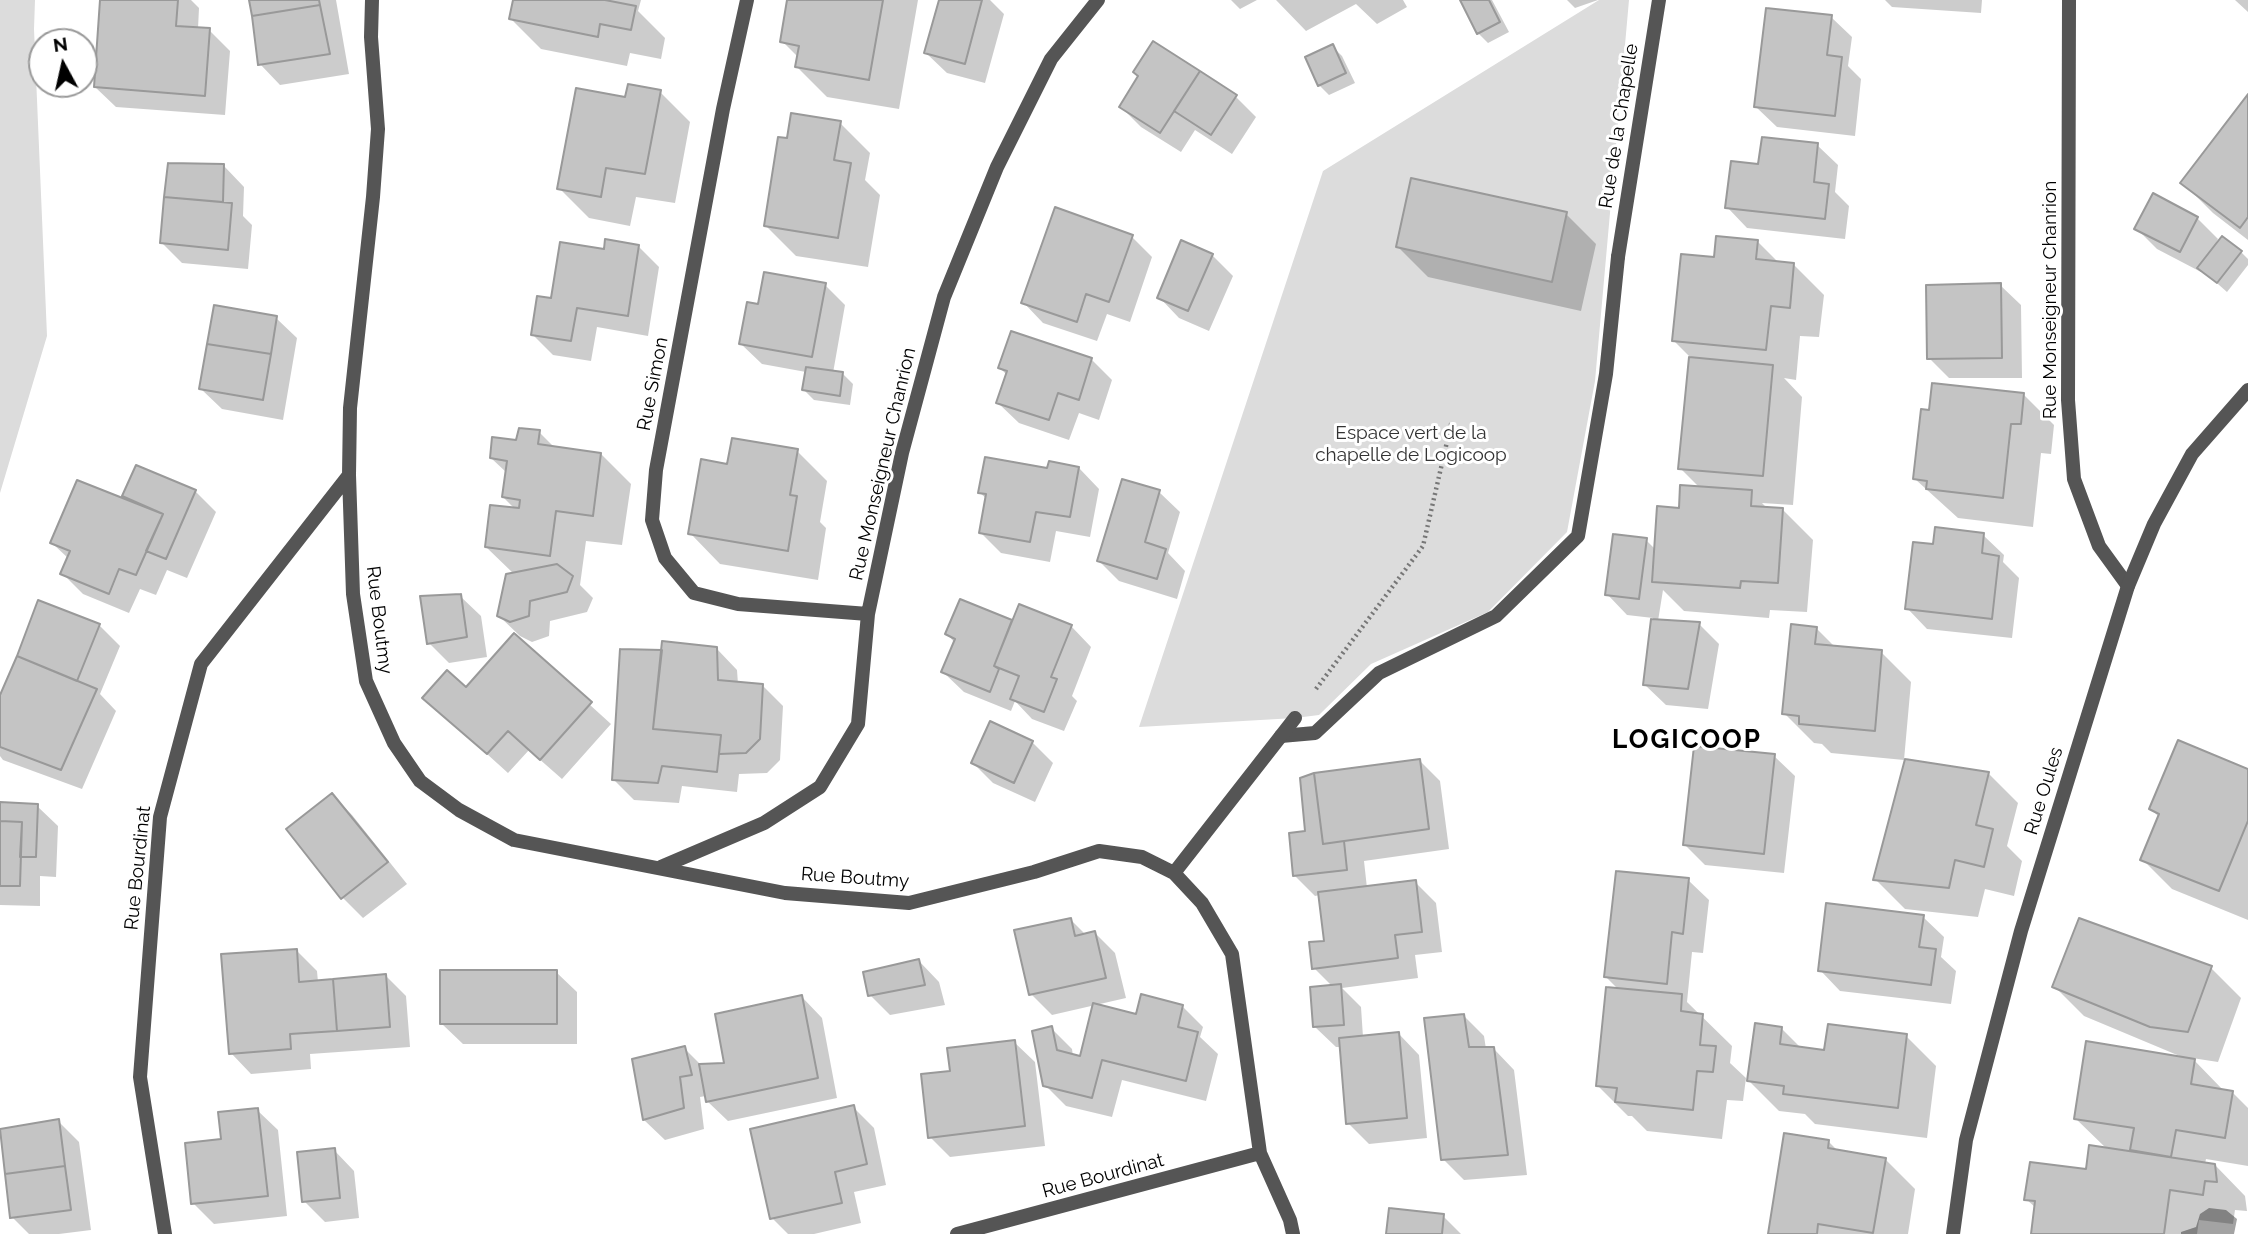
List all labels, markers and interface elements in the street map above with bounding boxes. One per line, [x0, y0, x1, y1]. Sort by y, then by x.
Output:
north arrow [28, 28, 98, 98]
text: N [52, 32, 69, 56]
street label: Rue de la Chapelle [1595, 42, 1643, 210]
street label: Rue Monseigneur Chanrion [2039, 181, 2061, 419]
street label: Rue Simon [633, 335, 673, 433]
street label: Rue Monseigneur Chanrion [845, 345, 921, 583]
park label: Espace vert de la chapelle de Logicoop [1315, 422, 1507, 466]
street label: Rue Boutmy [361, 565, 397, 675]
district label: LOGICOOP [1613, 724, 1761, 756]
street label: Rue Oules [2020, 744, 2068, 838]
street label: Rue Bourdinat [120, 805, 156, 931]
street label: Rue Boutmy [800, 863, 910, 893]
street label: Rue Bourdinat [1040, 1149, 1166, 1203]

